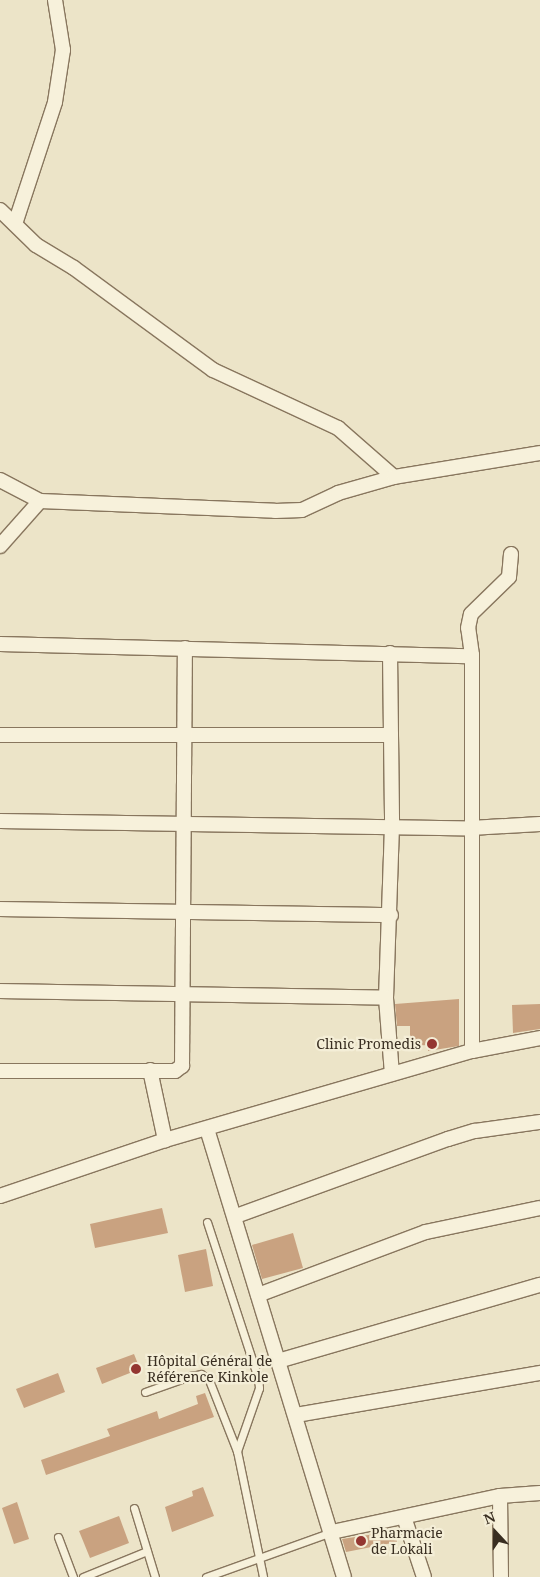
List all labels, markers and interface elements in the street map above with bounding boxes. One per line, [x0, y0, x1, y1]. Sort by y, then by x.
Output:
place label: Clinic Promedis [316, 1036, 421, 1052]
marker: Clinic Promedis [425, 1037, 439, 1051]
place label: Hôpital Général de Référence Kinkole [147, 1353, 272, 1385]
marker: Hôpital Général de Référence Kinkole [129, 1362, 143, 1376]
north arrow [470, 1507, 520, 1557]
text: N [481, 1507, 498, 1528]
place label: Pharmacie de Lokali [371, 1525, 443, 1558]
marker: Pharmacie de Lokali [355, 1535, 367, 1547]

